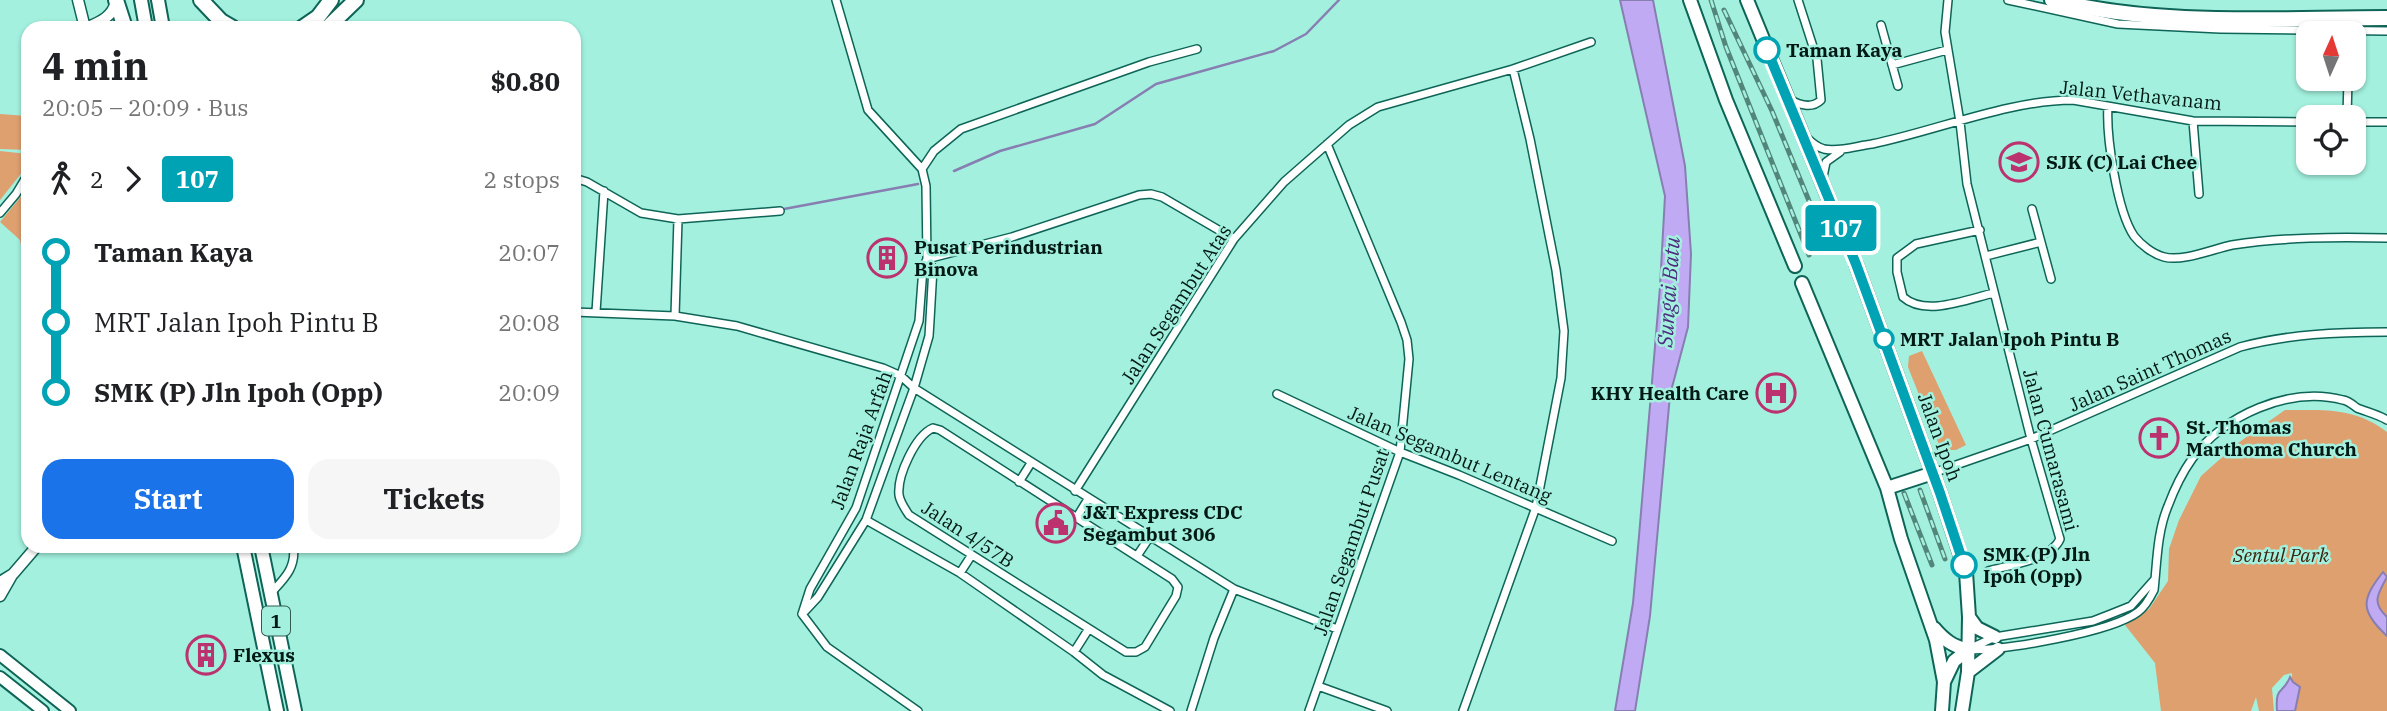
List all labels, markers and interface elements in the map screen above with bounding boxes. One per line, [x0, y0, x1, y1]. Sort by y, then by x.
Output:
north arrow [2296, 21, 2366, 91]
map controls [2296, 21, 2366, 175]
marker: Taman Kaya [1754, 37, 1780, 63]
place label: Taman Kaya [1786, 38, 1903, 62]
text: 4 min [42, 41, 148, 90]
text: $0.80 [490, 64, 560, 98]
street label: Jalan Vethavanam [2059, 75, 2223, 115]
text: 20:05 – 20:09 · Bus [42, 92, 249, 122]
button: locate [2296, 105, 2366, 175]
school or university icon: SJK (C) Lai Chee [1998, 141, 2040, 183]
place label: SJK (C) Lai Chee [2046, 150, 2197, 174]
icon: walk [42, 160, 80, 198]
icon: forward [114, 160, 152, 198]
text: 107 [176, 163, 219, 195]
text: 2 [90, 164, 104, 194]
text: 2 stops [483, 164, 560, 194]
line badge: 107 [1801, 205, 1881, 251]
text: 107 [1819, 212, 1863, 244]
street label: Jalan Segambut Atas [1116, 220, 1236, 388]
text: Taman Kaya [94, 235, 253, 269]
place label: Pusat Perindustrian Binova [914, 235, 1103, 281]
water label: Sungai Batu [1650, 236, 1686, 349]
text: 20:07 [498, 237, 560, 267]
building icon: Pusat Perindustrian Binova [866, 237, 908, 279]
text: MRT Jalan Ipoh Pintu B [94, 305, 379, 339]
text: 20:08 [498, 307, 560, 337]
street label: Jalan Saint Thomas [2065, 323, 2235, 417]
place label: MRT Jalan Ipoh Pintu B [1900, 327, 2119, 351]
marker: MRT Jalan Ipoh Pintu B [1874, 329, 1894, 349]
street label: Jalan Cumarasami [2018, 366, 2084, 534]
street label: Jalan Raja Arfah [825, 367, 897, 513]
hospital icon: KHY Health Care [1755, 372, 1797, 414]
text: SMK (P) Jln Ipoh (Opp) [94, 375, 383, 409]
text: 20:09 [498, 377, 560, 407]
place label: KHY Health Care [1591, 381, 1749, 405]
street label: Jalan Ipoh [1913, 389, 1967, 485]
street label: Jalan Segambut Lentang [1344, 400, 1556, 508]
place label: St. Thomas Marthoma Church [2186, 415, 2357, 461]
church icon: St. Thomas Marthoma Church [2138, 417, 2180, 459]
street label: Jalan Segambut Pusat [1308, 445, 1394, 638]
button: Start [42, 459, 294, 539]
button: Tickets [308, 459, 560, 539]
street label: Jalan 4/57B [917, 495, 1019, 573]
place label: J&T Express CDC Segambut 306 [1083, 500, 1243, 546]
public building icon: J&T Express CDC Segambut 306 [1035, 502, 1077, 544]
place label: SMK (P) Jln Ipoh (Opp) [1983, 542, 2091, 588]
park label: Sentul Park [2232, 543, 2330, 567]
marker: SMK (P) Jln Ipoh (Opp) [1951, 552, 1977, 578]
road number: 1 [262, 606, 290, 636]
building icon: Flexus [185, 634, 227, 676]
place label: Flexus [233, 643, 295, 667]

